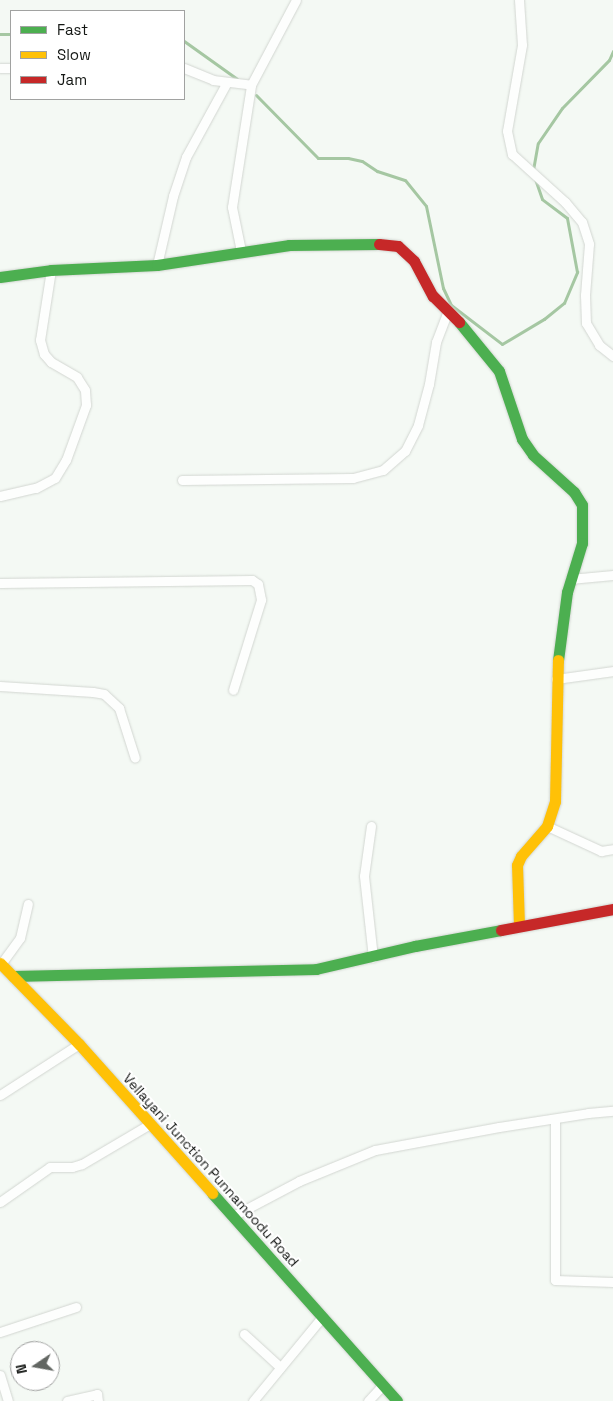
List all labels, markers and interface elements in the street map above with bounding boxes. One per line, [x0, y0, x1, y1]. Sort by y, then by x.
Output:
legend [10, 10, 185, 100]
text: Fast [57, 20, 88, 39]
text: Slow [57, 45, 91, 64]
text: Jam [57, 70, 87, 89]
street label: Vellayani Junction Punnamoodu Road [120, 1070, 302, 1270]
north arrow [10, 1341, 60, 1391]
text: N [12, 1362, 31, 1375]

